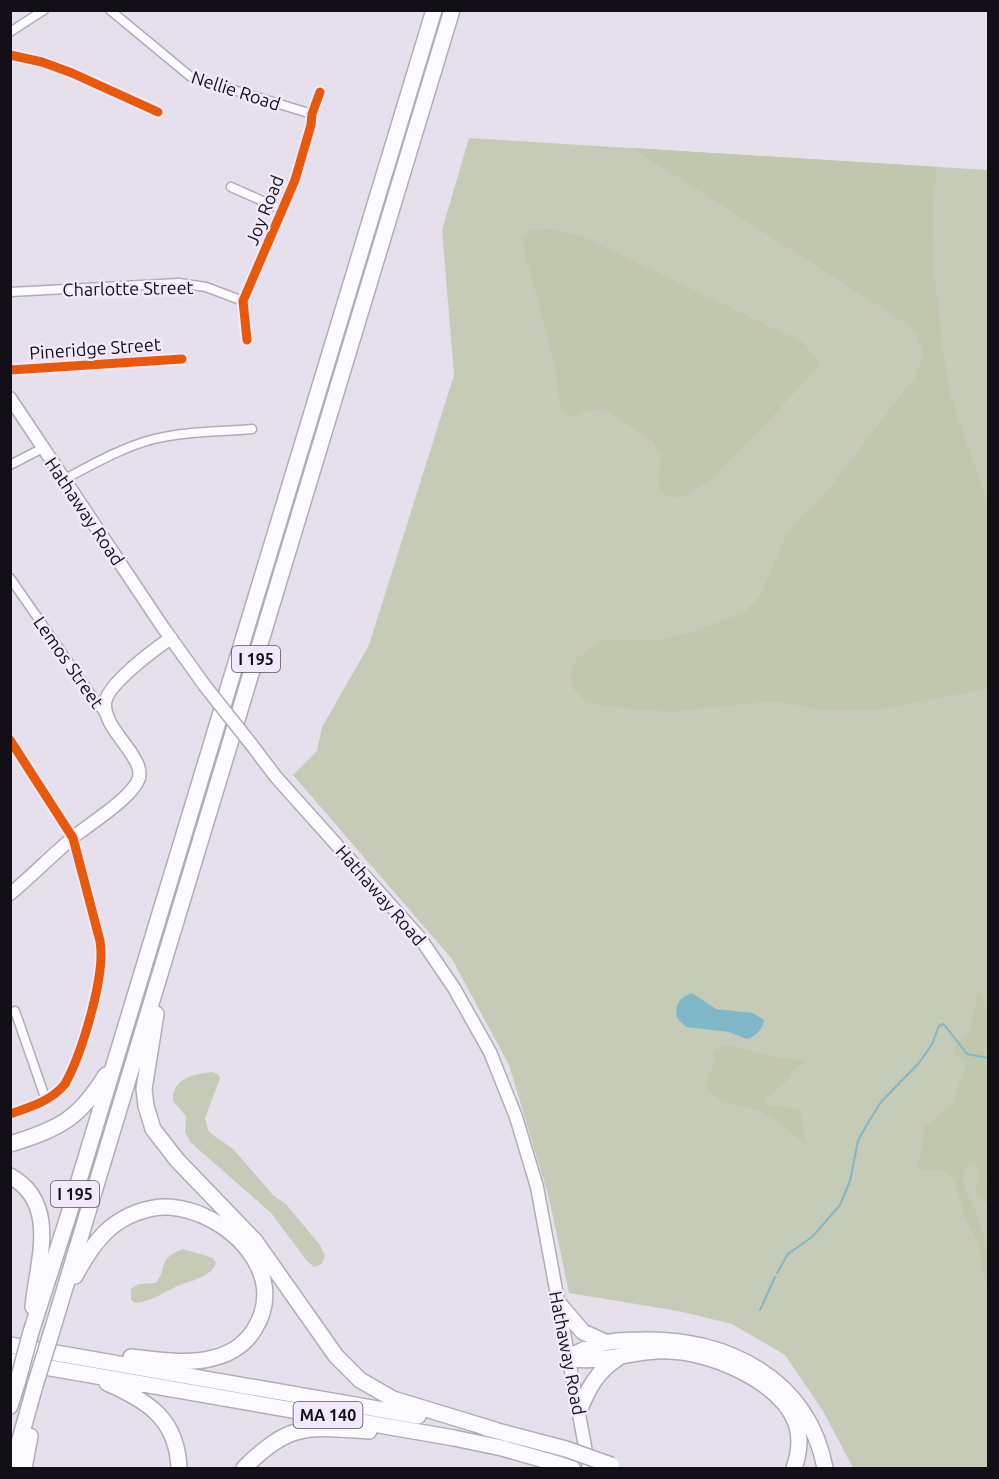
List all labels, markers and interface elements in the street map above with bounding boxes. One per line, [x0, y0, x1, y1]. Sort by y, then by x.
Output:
street label: Nellie Road [189, 66, 283, 114]
street label: Joy Road [241, 172, 287, 248]
street label: Charlotte Street [62, 277, 194, 299]
street label: Pineridge Street [29, 333, 161, 363]
street label: Hathaway Road [42, 453, 128, 569]
street label: Lemos Street [30, 612, 108, 712]
road number: I 195 [232, 646, 280, 672]
street label: Hathaway Road [332, 841, 430, 949]
road number: I 195 [51, 1181, 99, 1207]
street label: Hathaway Road [546, 1289, 590, 1417]
road number: MA 140 [294, 1402, 362, 1428]

